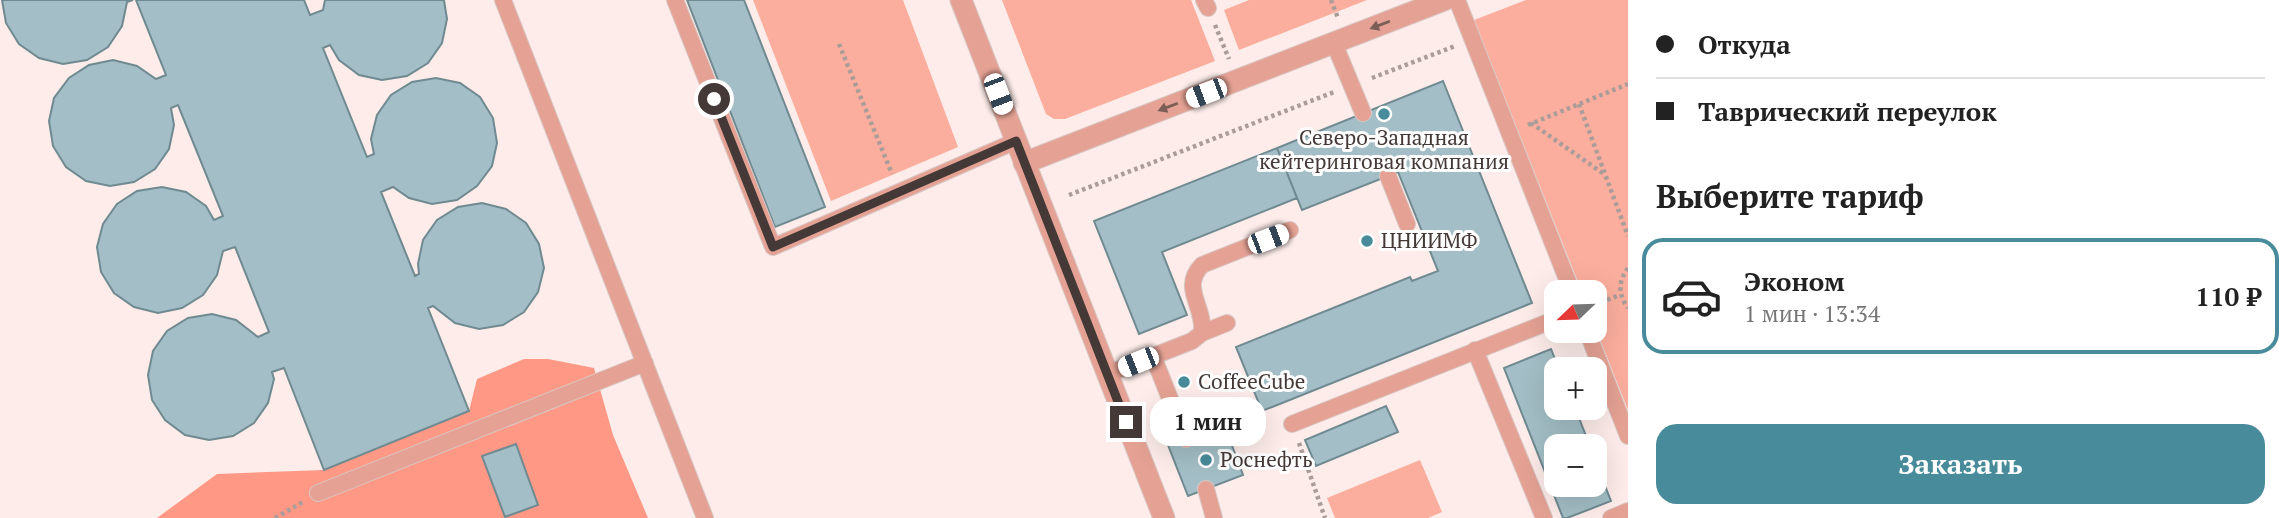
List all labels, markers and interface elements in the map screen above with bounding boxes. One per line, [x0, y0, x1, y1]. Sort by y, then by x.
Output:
one-way arrow [1370, 19, 1391, 30]
text: Откуда [1698, 27, 1791, 61]
car [981, 71, 1016, 117]
car [1183, 76, 1230, 110]
route start [698, 83, 730, 115]
text: Таврический переулок [1698, 94, 1997, 128]
one-way arrow [1158, 102, 1179, 113]
marker: Северо-Западная кейтеринговая компания [1376, 106, 1392, 122]
place label: Северо-Западная кейтеринговая компания [1259, 123, 1509, 175]
text: Выберите тариф [1656, 175, 1924, 217]
car [1245, 222, 1292, 256]
place label: ЦНИИМФ [1381, 226, 1477, 254]
marker: ЦНИИМФ [1359, 233, 1375, 249]
text: Эконом [1744, 264, 1845, 298]
icon: car [1660, 265, 1723, 328]
text: 110 ₽ [2195, 279, 2261, 313]
north arrow [1544, 280, 1606, 343]
map controls [1544, 280, 1607, 497]
text: 1 мин · 13:34 [1744, 298, 1880, 329]
car [1115, 344, 1162, 380]
button: + [1544, 357, 1607, 420]
place label: CoffeeCube [1198, 367, 1305, 395]
marker: CoffeeCube [1176, 374, 1192, 390]
callout: 1 мин [1150, 398, 1266, 446]
route end [1110, 406, 1142, 438]
text: 1 мин [1174, 406, 1242, 437]
button: Заказать [1656, 424, 2265, 504]
button: − [1544, 434, 1607, 497]
place label: Роснефть [1220, 445, 1313, 473]
marker: Роснефть [1198, 452, 1214, 468]

